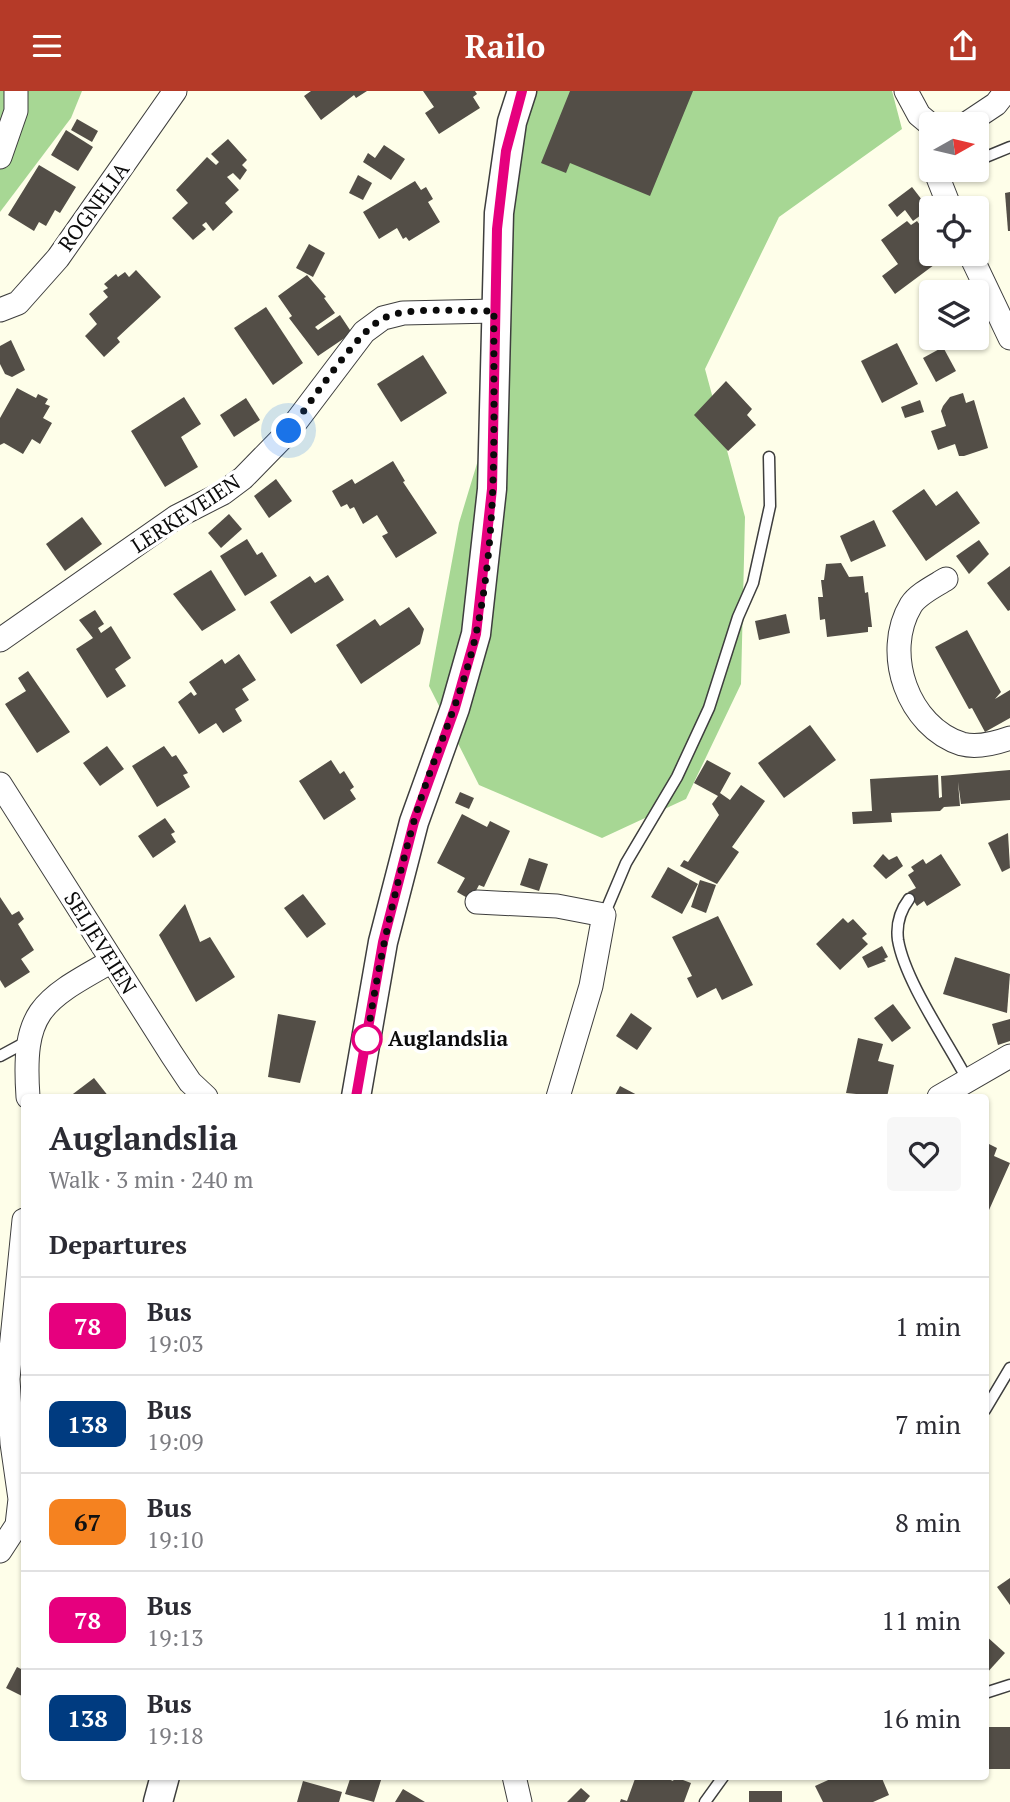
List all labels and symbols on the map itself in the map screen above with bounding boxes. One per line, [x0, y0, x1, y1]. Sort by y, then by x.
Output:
north arrow [919, 112, 989, 182]
street label: ROGNELIA [51, 156, 135, 257]
your location [271, 413, 306, 448]
street label: LERKEVEIEN [126, 468, 245, 559]
street label: SELJEVEIEN [58, 886, 143, 999]
marker: Auglandslia [352, 1024, 382, 1054]
place label: Auglandslia [388, 1024, 508, 1052]

